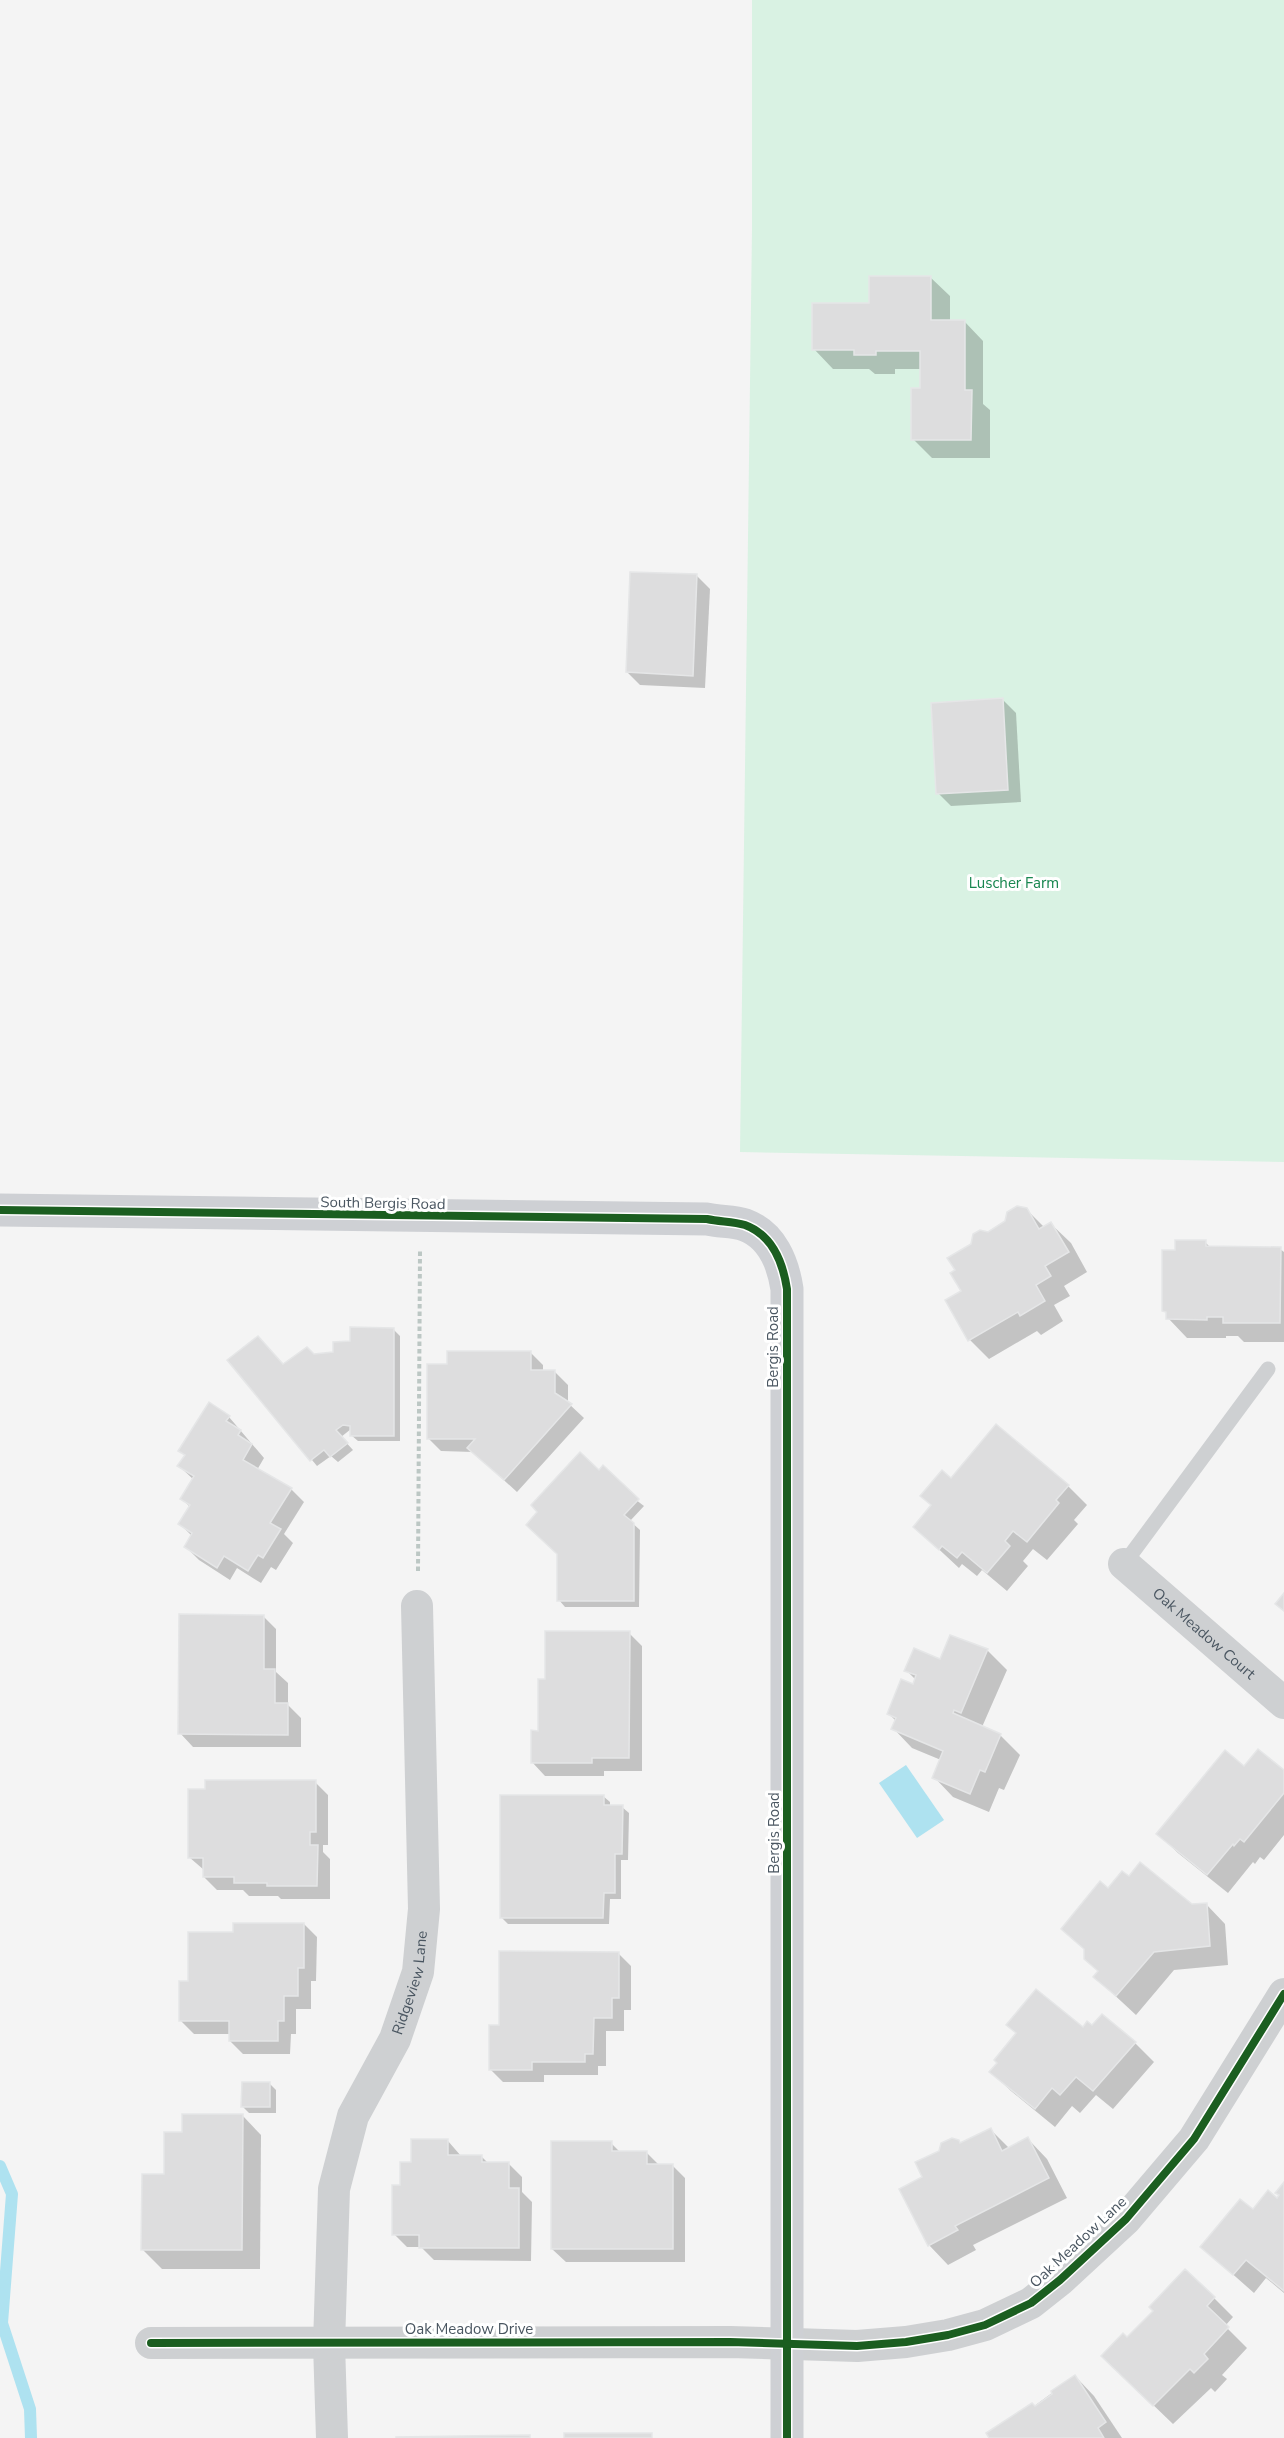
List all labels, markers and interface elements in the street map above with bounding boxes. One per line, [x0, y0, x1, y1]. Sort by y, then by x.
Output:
park label: Luscher Farm [969, 873, 1059, 893]
street label: South Bergis Road [320, 1192, 446, 1214]
street label: Bergis Road [763, 1306, 783, 1388]
street label: Oak Meadow Court [1148, 1583, 1260, 1684]
street label: Bergis Road [764, 1792, 784, 1874]
street label: Ridgeview Lane [387, 1930, 432, 2037]
street label: Oak Meadow Lane [1025, 2192, 1131, 2292]
street label: Oak Meadow Drive [405, 2319, 533, 2339]

